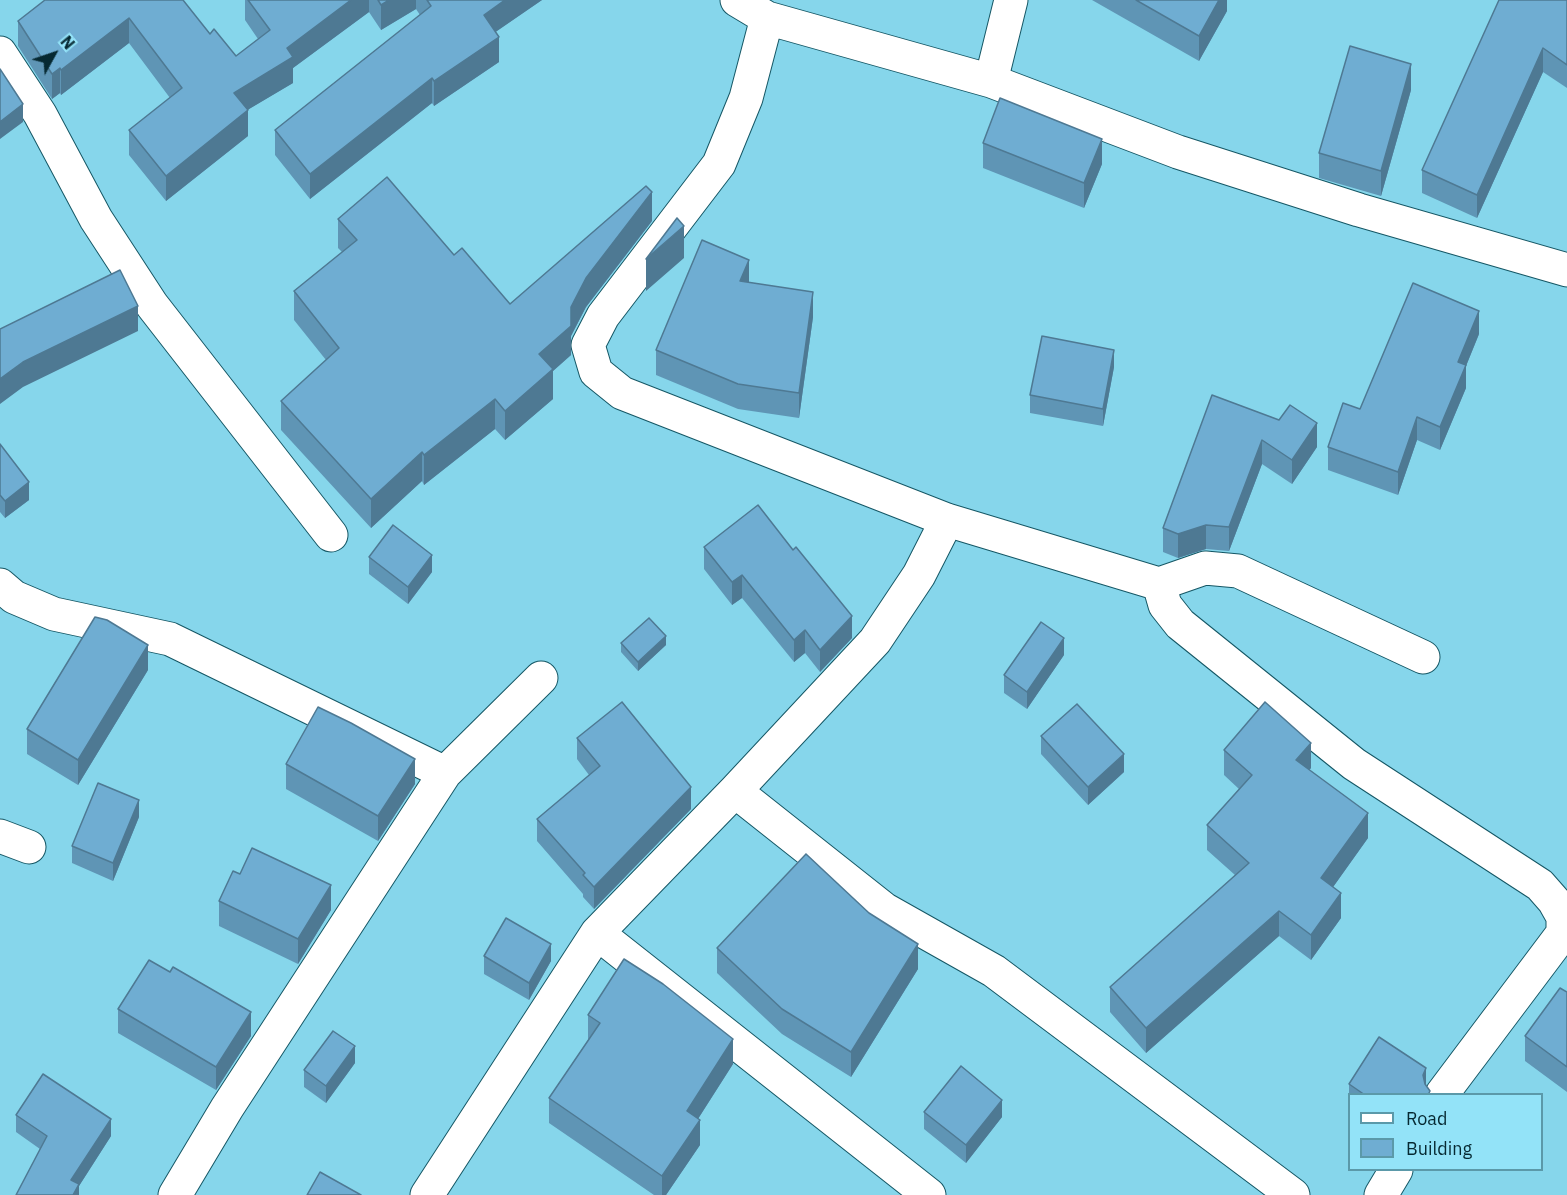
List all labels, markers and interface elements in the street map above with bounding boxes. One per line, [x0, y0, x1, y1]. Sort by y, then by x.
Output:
north arrow [24, 24, 84, 84]
text: N [56, 32, 79, 53]
legend [1348, 1093, 1543, 1171]
text: Road [1406, 1107, 1447, 1130]
text: Building [1406, 1137, 1472, 1160]

